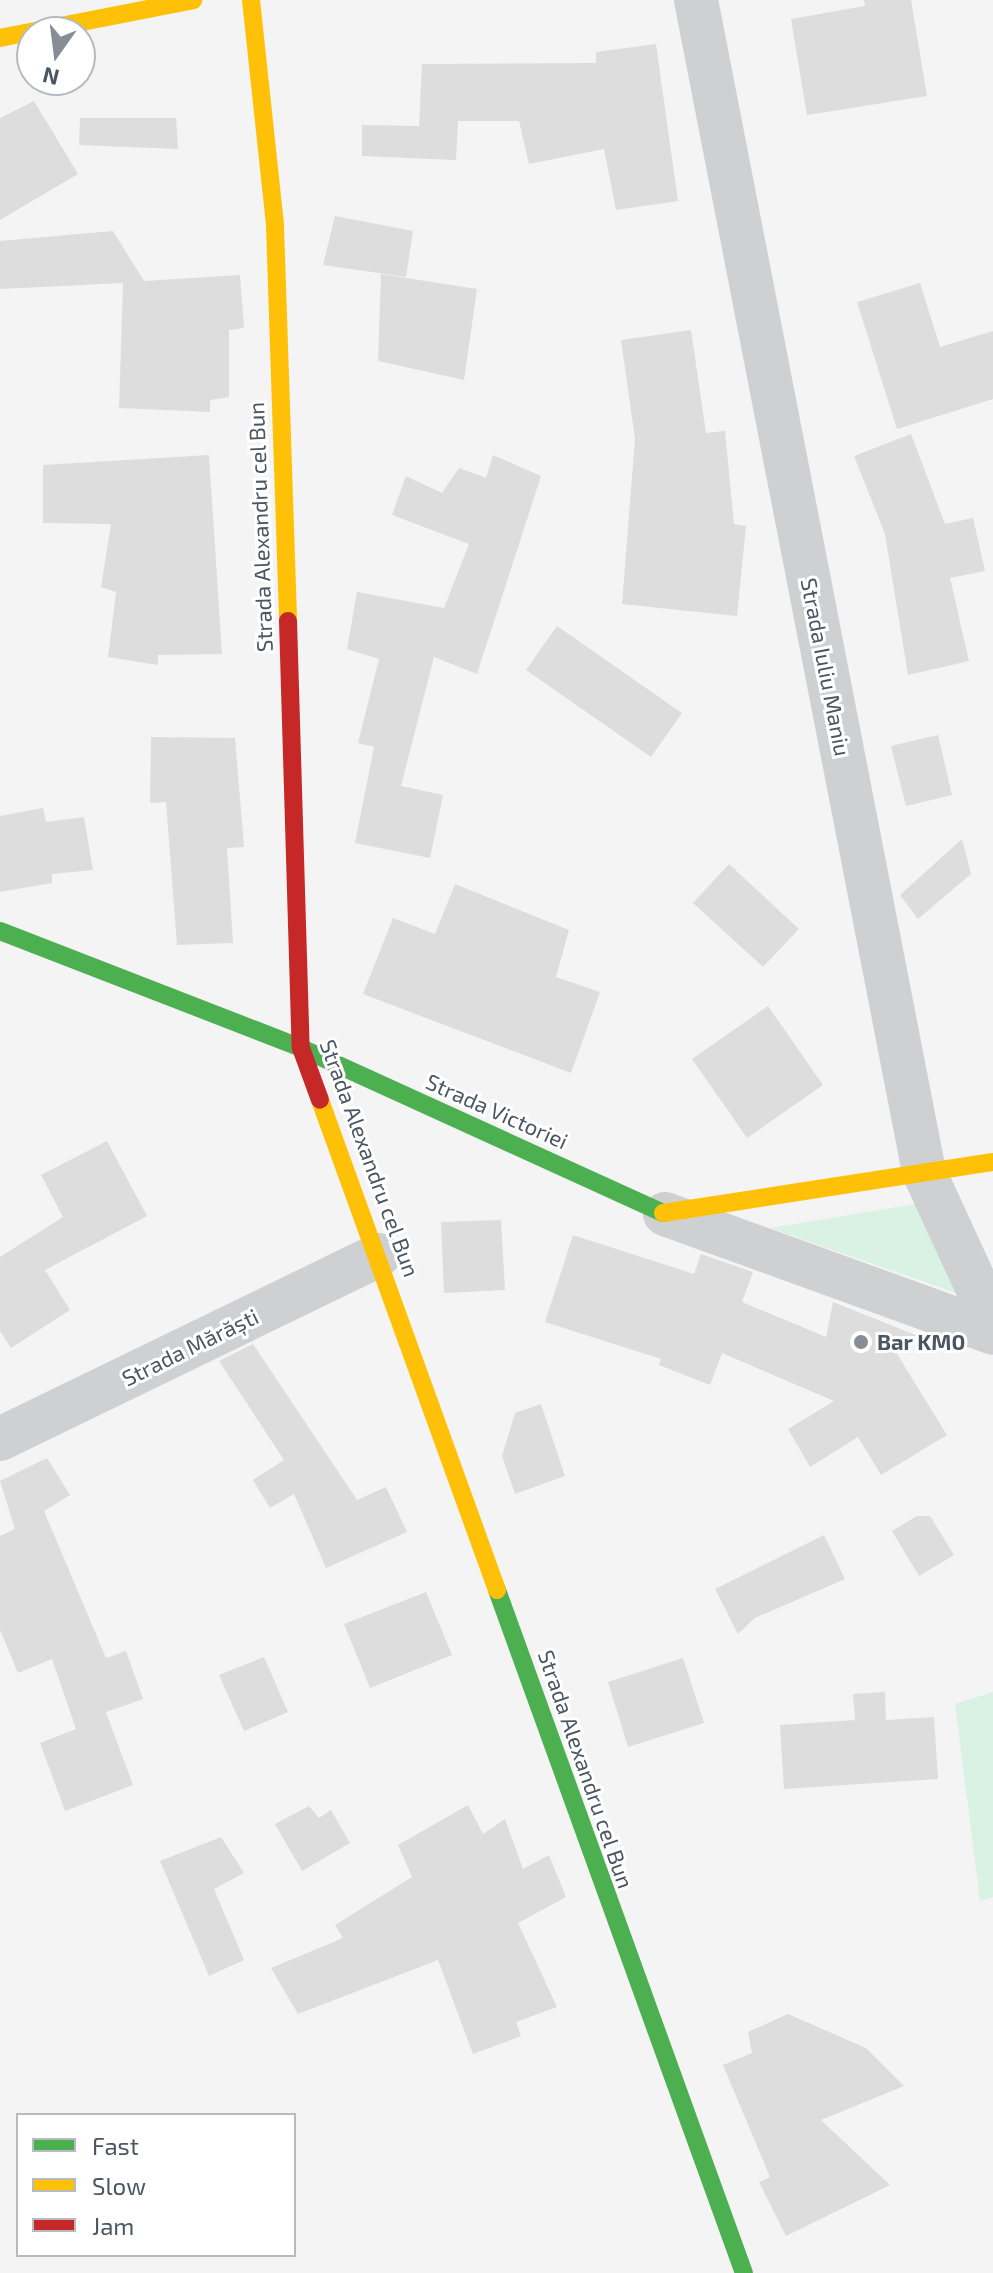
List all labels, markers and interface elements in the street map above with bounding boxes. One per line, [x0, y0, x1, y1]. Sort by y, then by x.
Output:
north arrow [16, 16, 96, 96]
text: N [40, 63, 62, 92]
street label: Strada Alexandru cel Bun [242, 401, 278, 653]
street label: Strada Iuliu Maniu [796, 576, 856, 758]
street label: Strada Alexandru cel Bun [315, 1035, 425, 1281]
street label: Strada Victoriei [422, 1068, 572, 1154]
street label: Strada Mărăști [118, 1303, 262, 1391]
place label: Bar KM0 [877, 1329, 966, 1355]
marker: Bar KM0 [852, 1333, 870, 1351]
street label: Strada Alexandru cel Bun [533, 1646, 639, 1892]
legend [16, 2113, 296, 2257]
text: Fast [92, 2131, 139, 2160]
text: Slow [92, 2171, 146, 2200]
text: Jam [92, 2211, 134, 2240]

